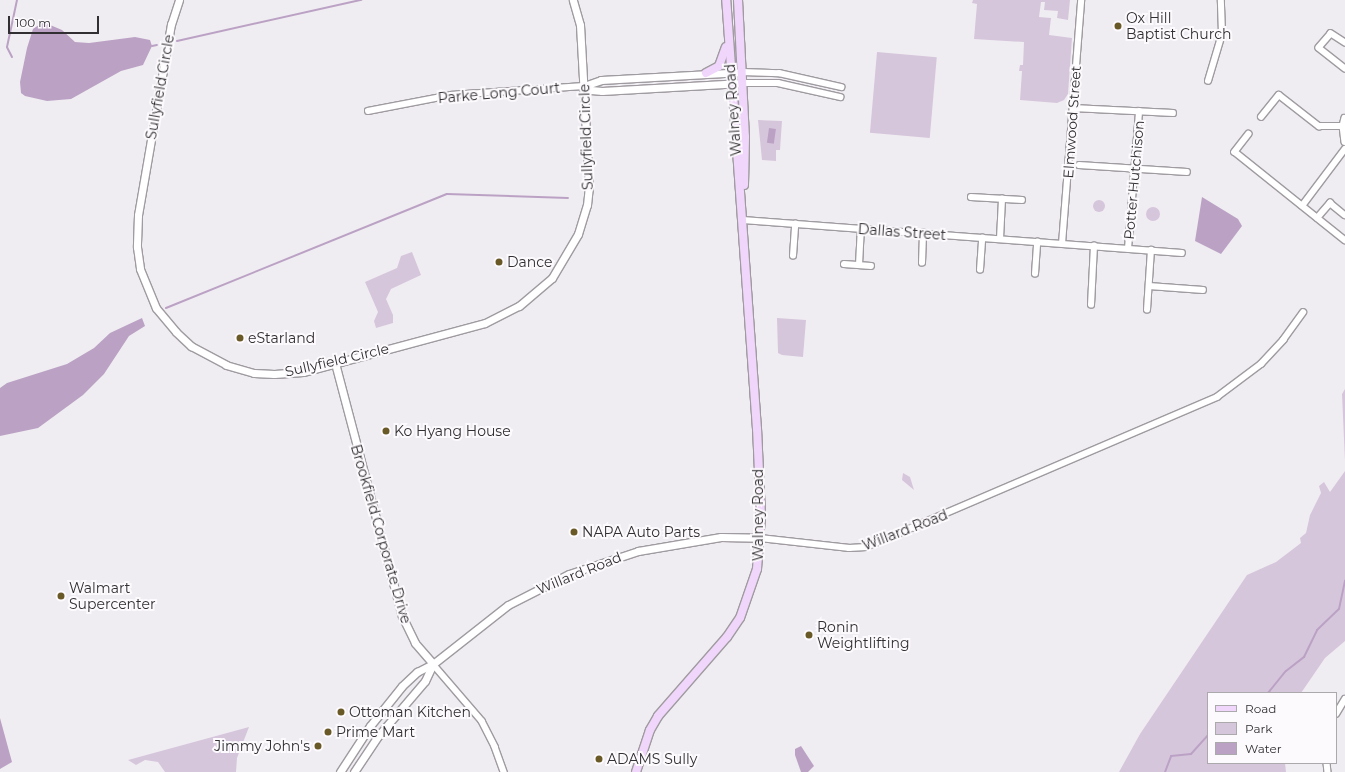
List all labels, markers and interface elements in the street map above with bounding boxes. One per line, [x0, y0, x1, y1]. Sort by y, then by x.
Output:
scale bar [10, 8, 101, 34]
place label: Ox Hill Baptist Church [1126, 10, 1231, 42]
text: 100 m [15, 15, 51, 30]
marker: Ox Hill Baptist Church [1113, 21, 1123, 31]
street label: Sullyfield Circle [143, 33, 177, 141]
street label: Walney Road [721, 63, 745, 157]
street label: Elmwood Street [1060, 65, 1084, 179]
street label: Parke Long Court [437, 79, 561, 107]
street label: Sullyfield Circle [576, 84, 596, 190]
street label: Potter Hutchison [1120, 120, 1148, 240]
street label: Dallas Street [857, 221, 947, 243]
place label: Dance [507, 254, 553, 270]
marker: Dance [494, 257, 504, 267]
place label: eStarland [248, 330, 315, 346]
marker: eStarland [235, 333, 245, 343]
street label: Sullyfield Circle [283, 340, 391, 380]
place label: Ko Hyang House [394, 423, 511, 439]
marker: Ko Hyang House [381, 426, 391, 436]
street label: Brookfield Corporate Drive [347, 443, 415, 625]
street label: Walney Road [750, 469, 766, 561]
street label: Willard Road [860, 506, 950, 554]
place label: NAPA Auto Parts [582, 524, 700, 540]
marker: NAPA Auto Parts [569, 527, 579, 537]
street label: Willard Road [534, 548, 624, 598]
place label: Walmart Supercenter [69, 580, 156, 612]
marker: Walmart Supercenter [56, 591, 66, 601]
place label: Ronin Weightlifting [817, 619, 910, 652]
marker: Ronin Weightlifting [804, 630, 814, 640]
legend [1207, 692, 1337, 764]
text: Road [1245, 701, 1276, 716]
place label: Ottoman Kitchen [349, 704, 471, 720]
marker: Ottoman Kitchen [336, 707, 346, 717]
text: Park [1245, 721, 1272, 736]
place label: Prime Mart [336, 724, 415, 740]
marker: Prime Mart [323, 727, 333, 737]
place label: Jimmy John's [214, 738, 310, 754]
marker: Jimmy John's [313, 741, 323, 751]
text: Water [1245, 741, 1281, 756]
place label: ADAMS Sully [607, 751, 697, 767]
marker: ADAMS Sully [594, 754, 604, 764]

